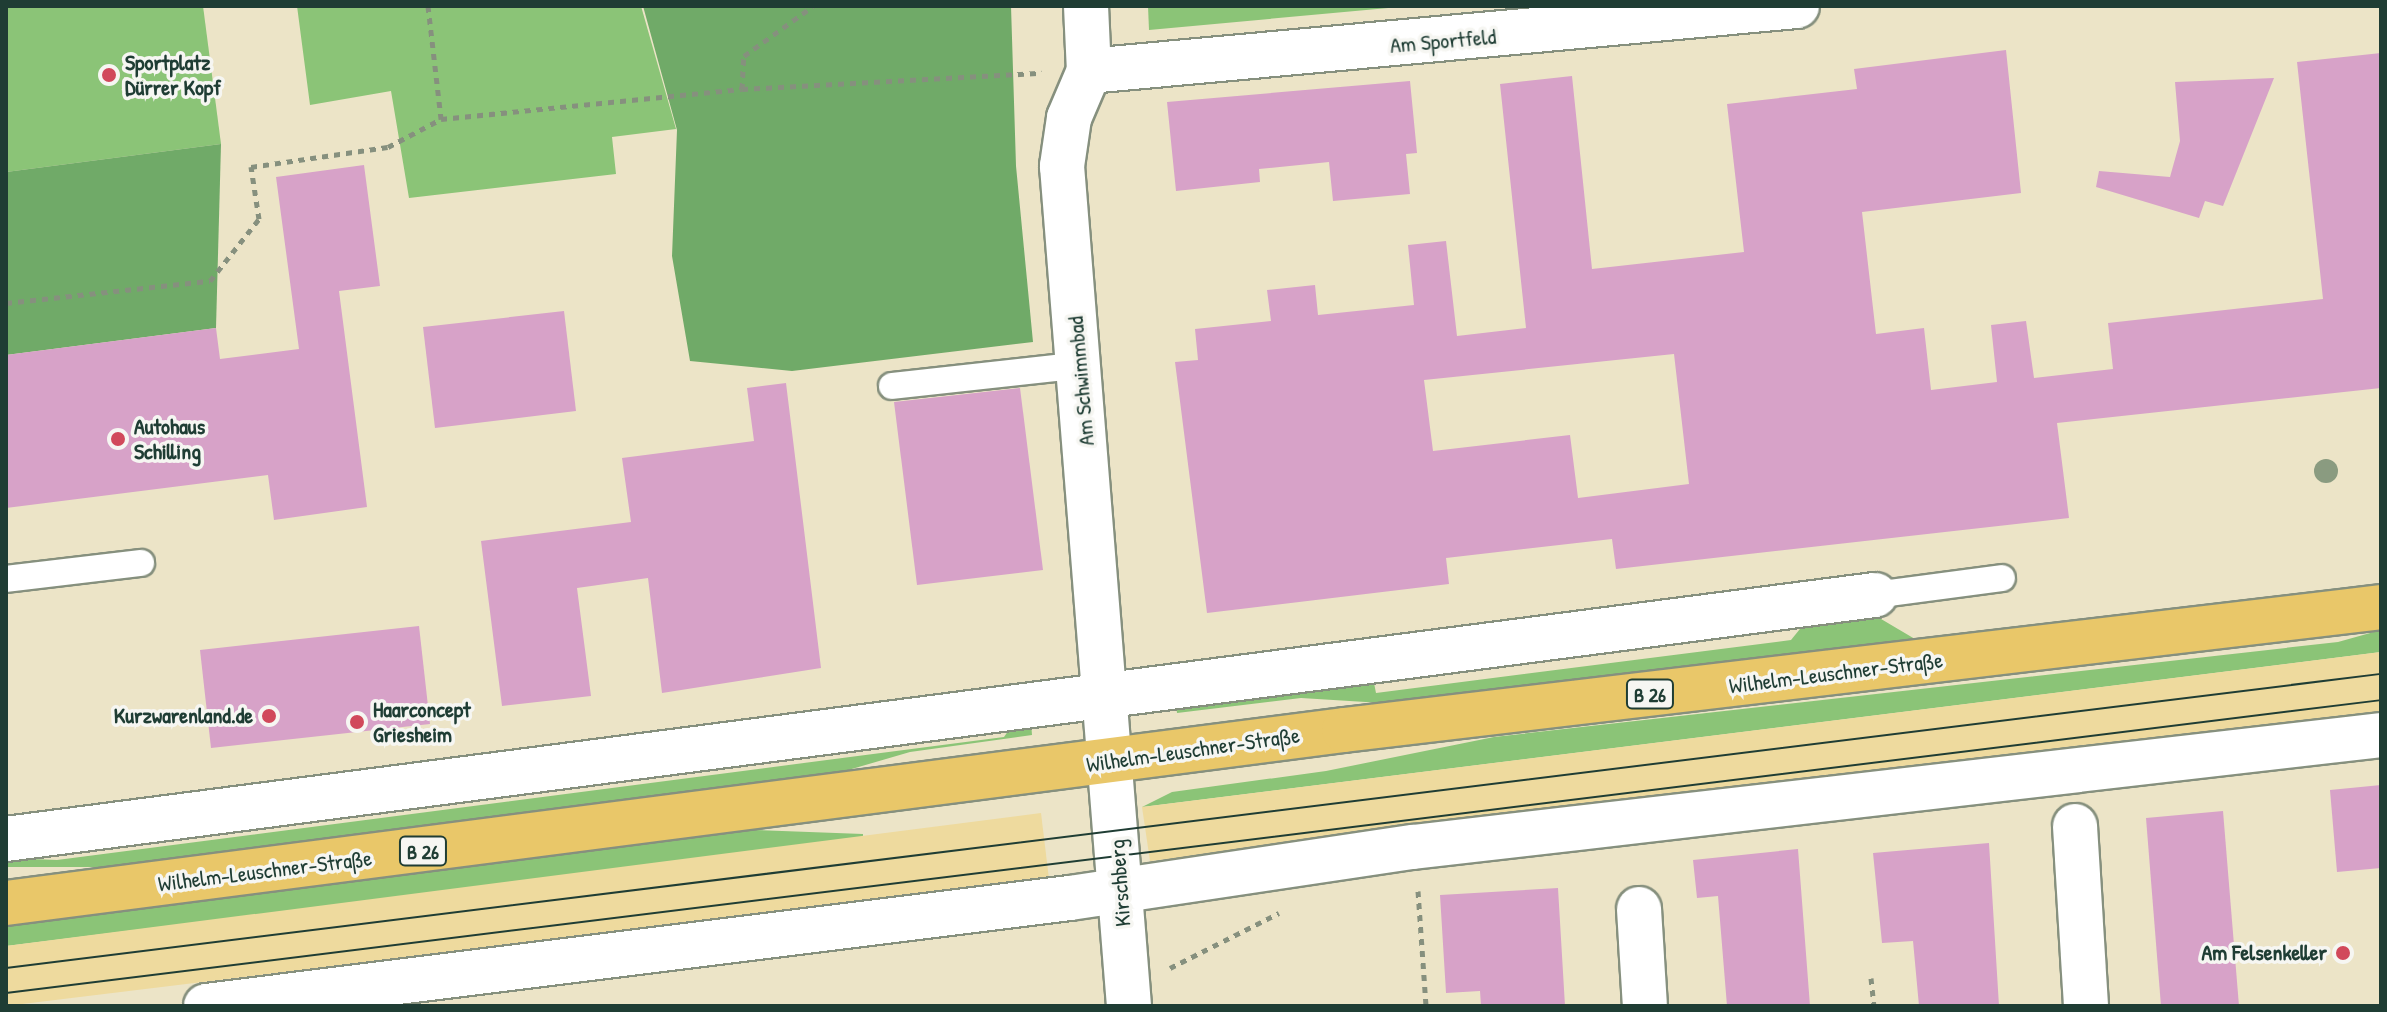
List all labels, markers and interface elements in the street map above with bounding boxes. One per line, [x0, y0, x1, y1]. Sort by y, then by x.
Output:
street label: Am Sportfeld [1389, 23, 1497, 59]
place label: Sportplatz Dürrer Kopf [125, 49, 221, 100]
marker: Sportplatz Dürrer Kopf [100, 66, 118, 84]
street label: Am Schwimmbad [1062, 315, 1100, 447]
place label: Autohaus Schilling [134, 413, 205, 464]
marker: Autohaus Schilling [109, 430, 127, 448]
street label: Wilhelm-Leuschner-Straße [1728, 647, 1944, 699]
road number: B 26 [1624, 678, 1676, 710]
place label: Haarconcept Griesheim [373, 696, 471, 748]
place label: Kurzwarenland.de [114, 703, 253, 729]
marker: Kurzwarenland.de [260, 707, 278, 725]
marker: Haarconcept Griesheim [348, 713, 366, 731]
street label: Wilhelm-Leuschner-Straße [1085, 722, 1301, 778]
road number: B 26 [397, 835, 449, 867]
street label: Kirschberg [1104, 839, 1136, 927]
street label: Wilhelm-Leuschner-Straße [157, 845, 373, 897]
place label: Am Felsenkeller [2202, 940, 2327, 966]
marker: Am Felsenkeller [2334, 944, 2352, 962]

